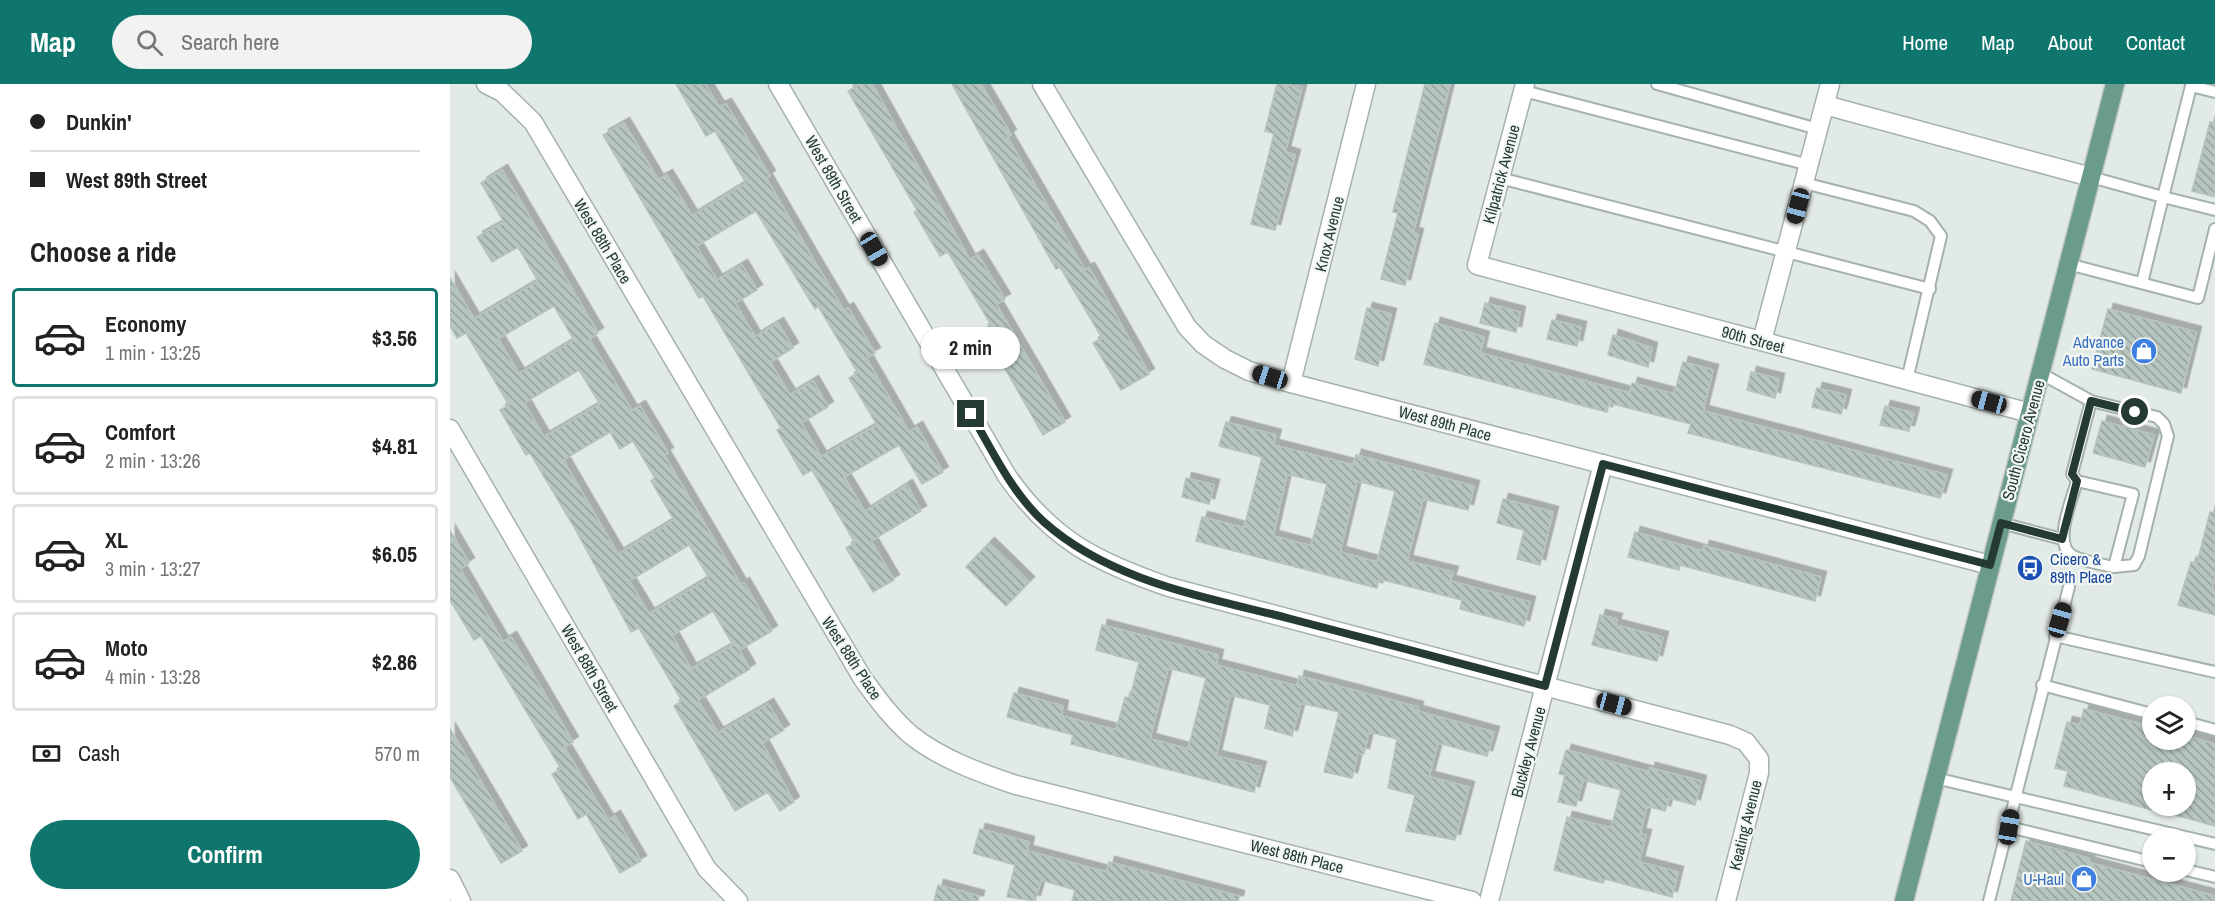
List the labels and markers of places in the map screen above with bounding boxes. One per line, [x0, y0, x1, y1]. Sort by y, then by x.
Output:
place label: Advance Auto Parts [2062, 331, 2124, 371]
shop icon: Advance Auto Parts [2129, 336, 2159, 366]
place label: Cicero & 89th Place [2050, 548, 2112, 588]
bus stop icon: Cicero & 89th Place [2015, 553, 2045, 583]
shop icon: U-Haul [2069, 864, 2099, 894]
place label: U-Haul [2023, 868, 2064, 890]

